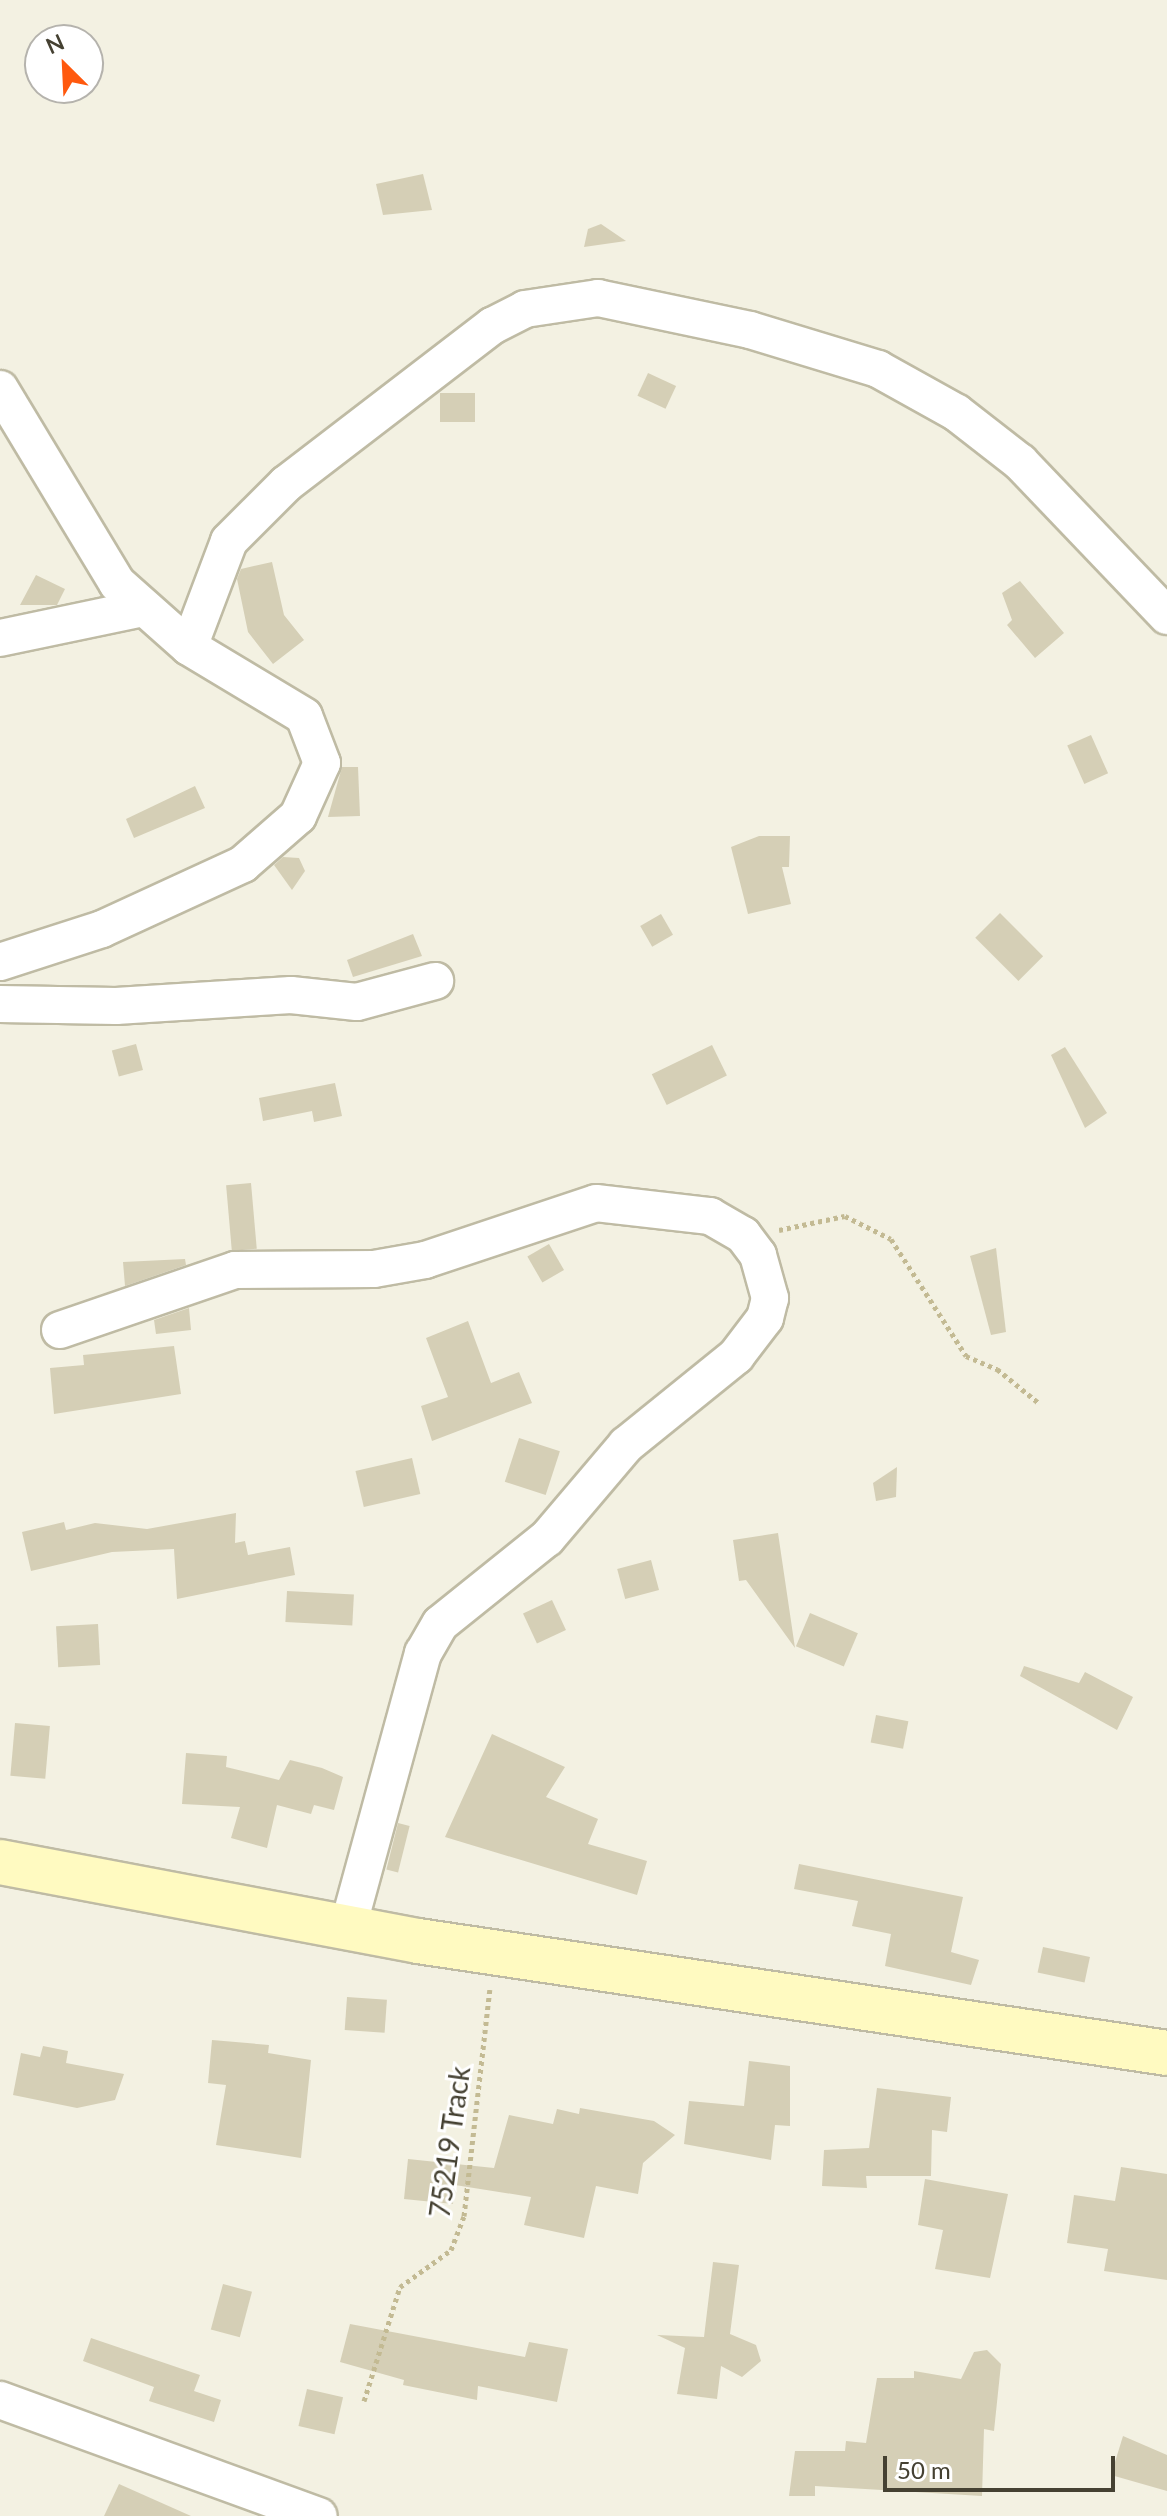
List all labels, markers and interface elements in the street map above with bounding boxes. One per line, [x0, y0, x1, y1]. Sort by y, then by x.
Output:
north arrow [24, 24, 104, 104]
text: N [42, 28, 68, 59]
street label: 75219 Track [422, 2064, 476, 2220]
scale bar [887, 2440, 1119, 2490]
text: 50 m [897, 2455, 951, 2484]

